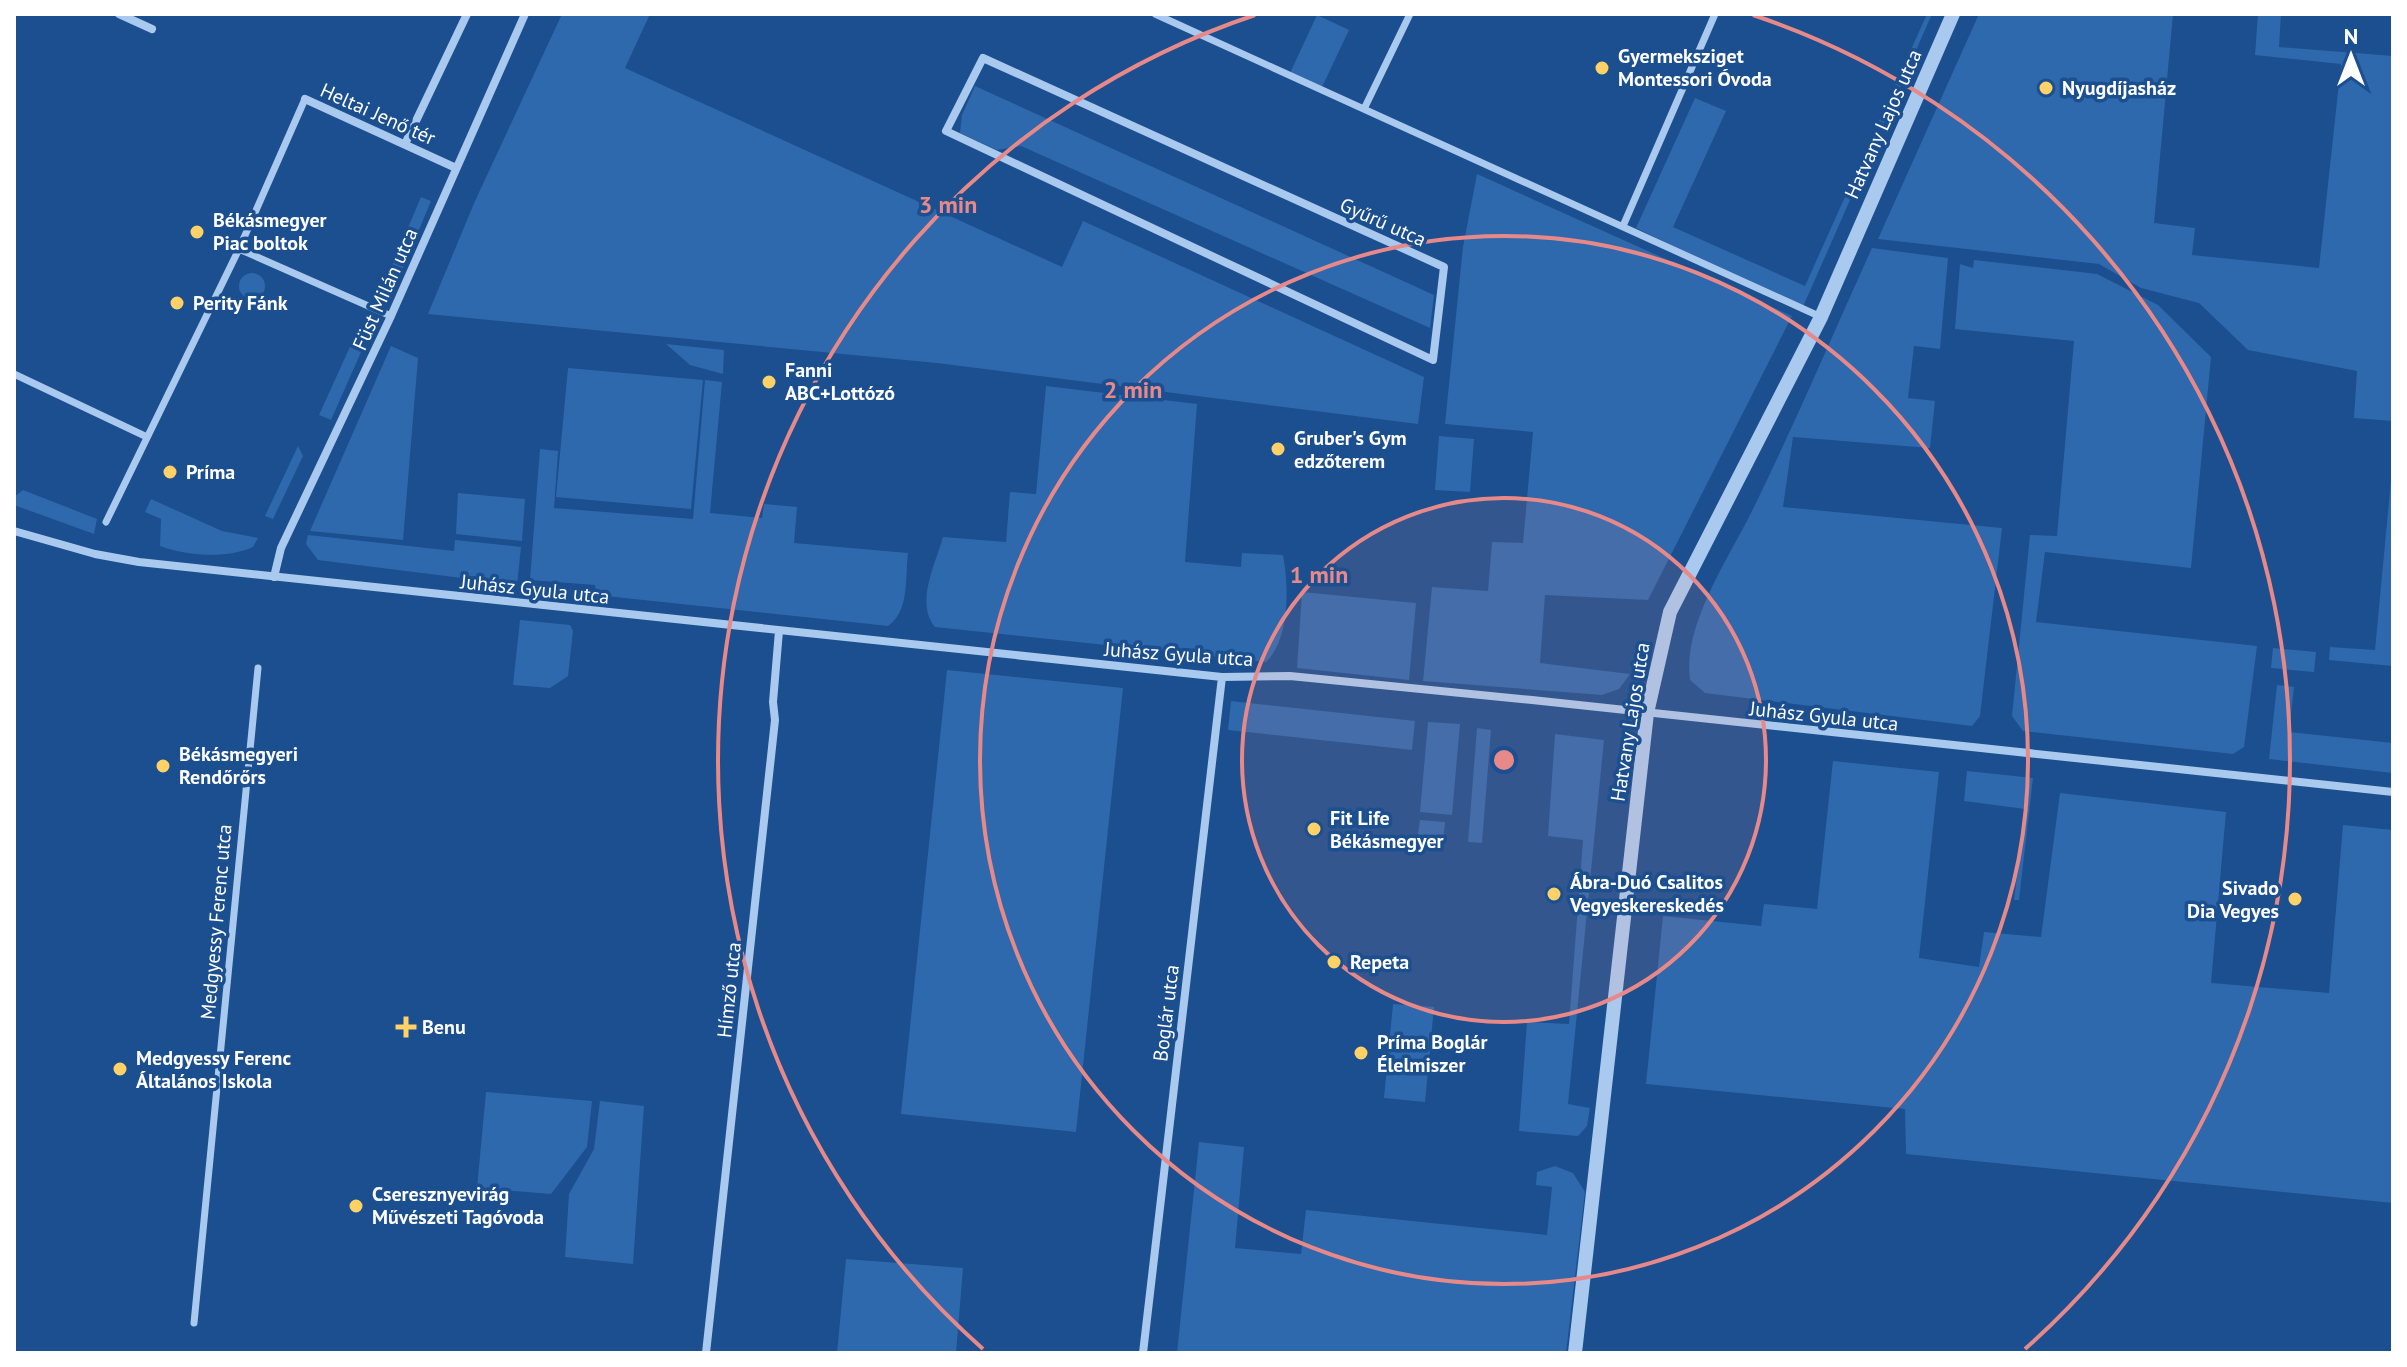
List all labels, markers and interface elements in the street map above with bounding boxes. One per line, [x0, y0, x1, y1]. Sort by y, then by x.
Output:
north arrow [2311, 16, 2391, 96]
text: N [2344, 22, 2358, 50]
place label: Gyermeksziget Montessori Óvoda [1618, 43, 1772, 92]
street label: Hatvany Lajos utca [1838, 45, 1928, 203]
marker: Gyermeksziget Montessori Óvoda [1593, 59, 1611, 77]
place label: Nyugdíjasház [2062, 75, 2176, 101]
street label: Heltai Jenő tér [316, 77, 440, 151]
marker: Nyugdíjasház [2037, 79, 2055, 97]
text: 3 min [919, 189, 977, 220]
street label: Gyűrű utca [1336, 192, 1430, 252]
place label: Békásmegyer Piac boltok [213, 207, 327, 256]
marker: Békásmegyer Piac boltok [188, 223, 206, 241]
street label: Füst Milán utca [346, 224, 424, 354]
place label: Perity Fánk [193, 290, 288, 316]
marker: Perity Fánk [168, 294, 186, 312]
place label: Fanni ABC+Lottózó [785, 357, 895, 406]
marker: Fanni ABC+Lottózó [760, 373, 778, 391]
text: 2 min [1104, 374, 1162, 405]
place label: Gruber's Gym edzőterem [1294, 425, 1407, 474]
marker: Gruber's Gym edzőterem [1269, 440, 1287, 458]
place label: Príma [186, 459, 235, 485]
marker: Príma [161, 463, 179, 481]
text: 1 min [1290, 559, 1348, 590]
street label: Juhász Gyula utca [458, 568, 611, 610]
street label: Juhász Gyula utca [1103, 636, 1254, 672]
street label: Hatvany Lajos utca [1605, 641, 1655, 803]
street label: Juhász Gyula utca [1747, 695, 1900, 737]
place label: Békásmegyeri Rendőrőrs [179, 741, 298, 790]
centre of rings [1490, 746, 1518, 774]
marker: Békásmegyeri Rendőrőrs [154, 757, 172, 775]
place label: Fit Life Békásmegyer [1330, 805, 1444, 854]
marker: Fit Life Békásmegyer [1305, 820, 1323, 838]
street label: Medgyessy Ferenc utca [195, 823, 237, 1021]
place label: Ábra-Duó Csalitos Vegyeskereskedés [1569, 869, 1724, 918]
place label: Sivado Dia Vegyes [2187, 875, 2279, 924]
marker: Ábra-Duó Csalitos Vegyeskereskedés [1545, 885, 1563, 903]
marker: Sivado Dia Vegyes [2286, 890, 2304, 908]
street label: Hímző utca [711, 941, 747, 1039]
place label: Repeta [1350, 949, 1409, 975]
marker: Repeta [1325, 953, 1343, 971]
street label: Boglár utca [1147, 963, 1185, 1063]
place label: Benu [422, 1014, 466, 1040]
marker: Benu [397, 1018, 415, 1036]
place label: Príma Boglár Élelmiszer [1377, 1029, 1487, 1078]
marker: Príma Boglár Élelmiszer [1352, 1044, 1370, 1062]
place label: Medgyessy Ferenc Általános Iskola [136, 1045, 291, 1094]
marker: Medgyessy Ferenc Általános Iskola [111, 1060, 129, 1078]
place label: Cseresznyevirág Művészeti Tagóvoda [372, 1181, 544, 1230]
marker: Cseresznyevirág Művészeti Tagóvoda [347, 1197, 365, 1215]

